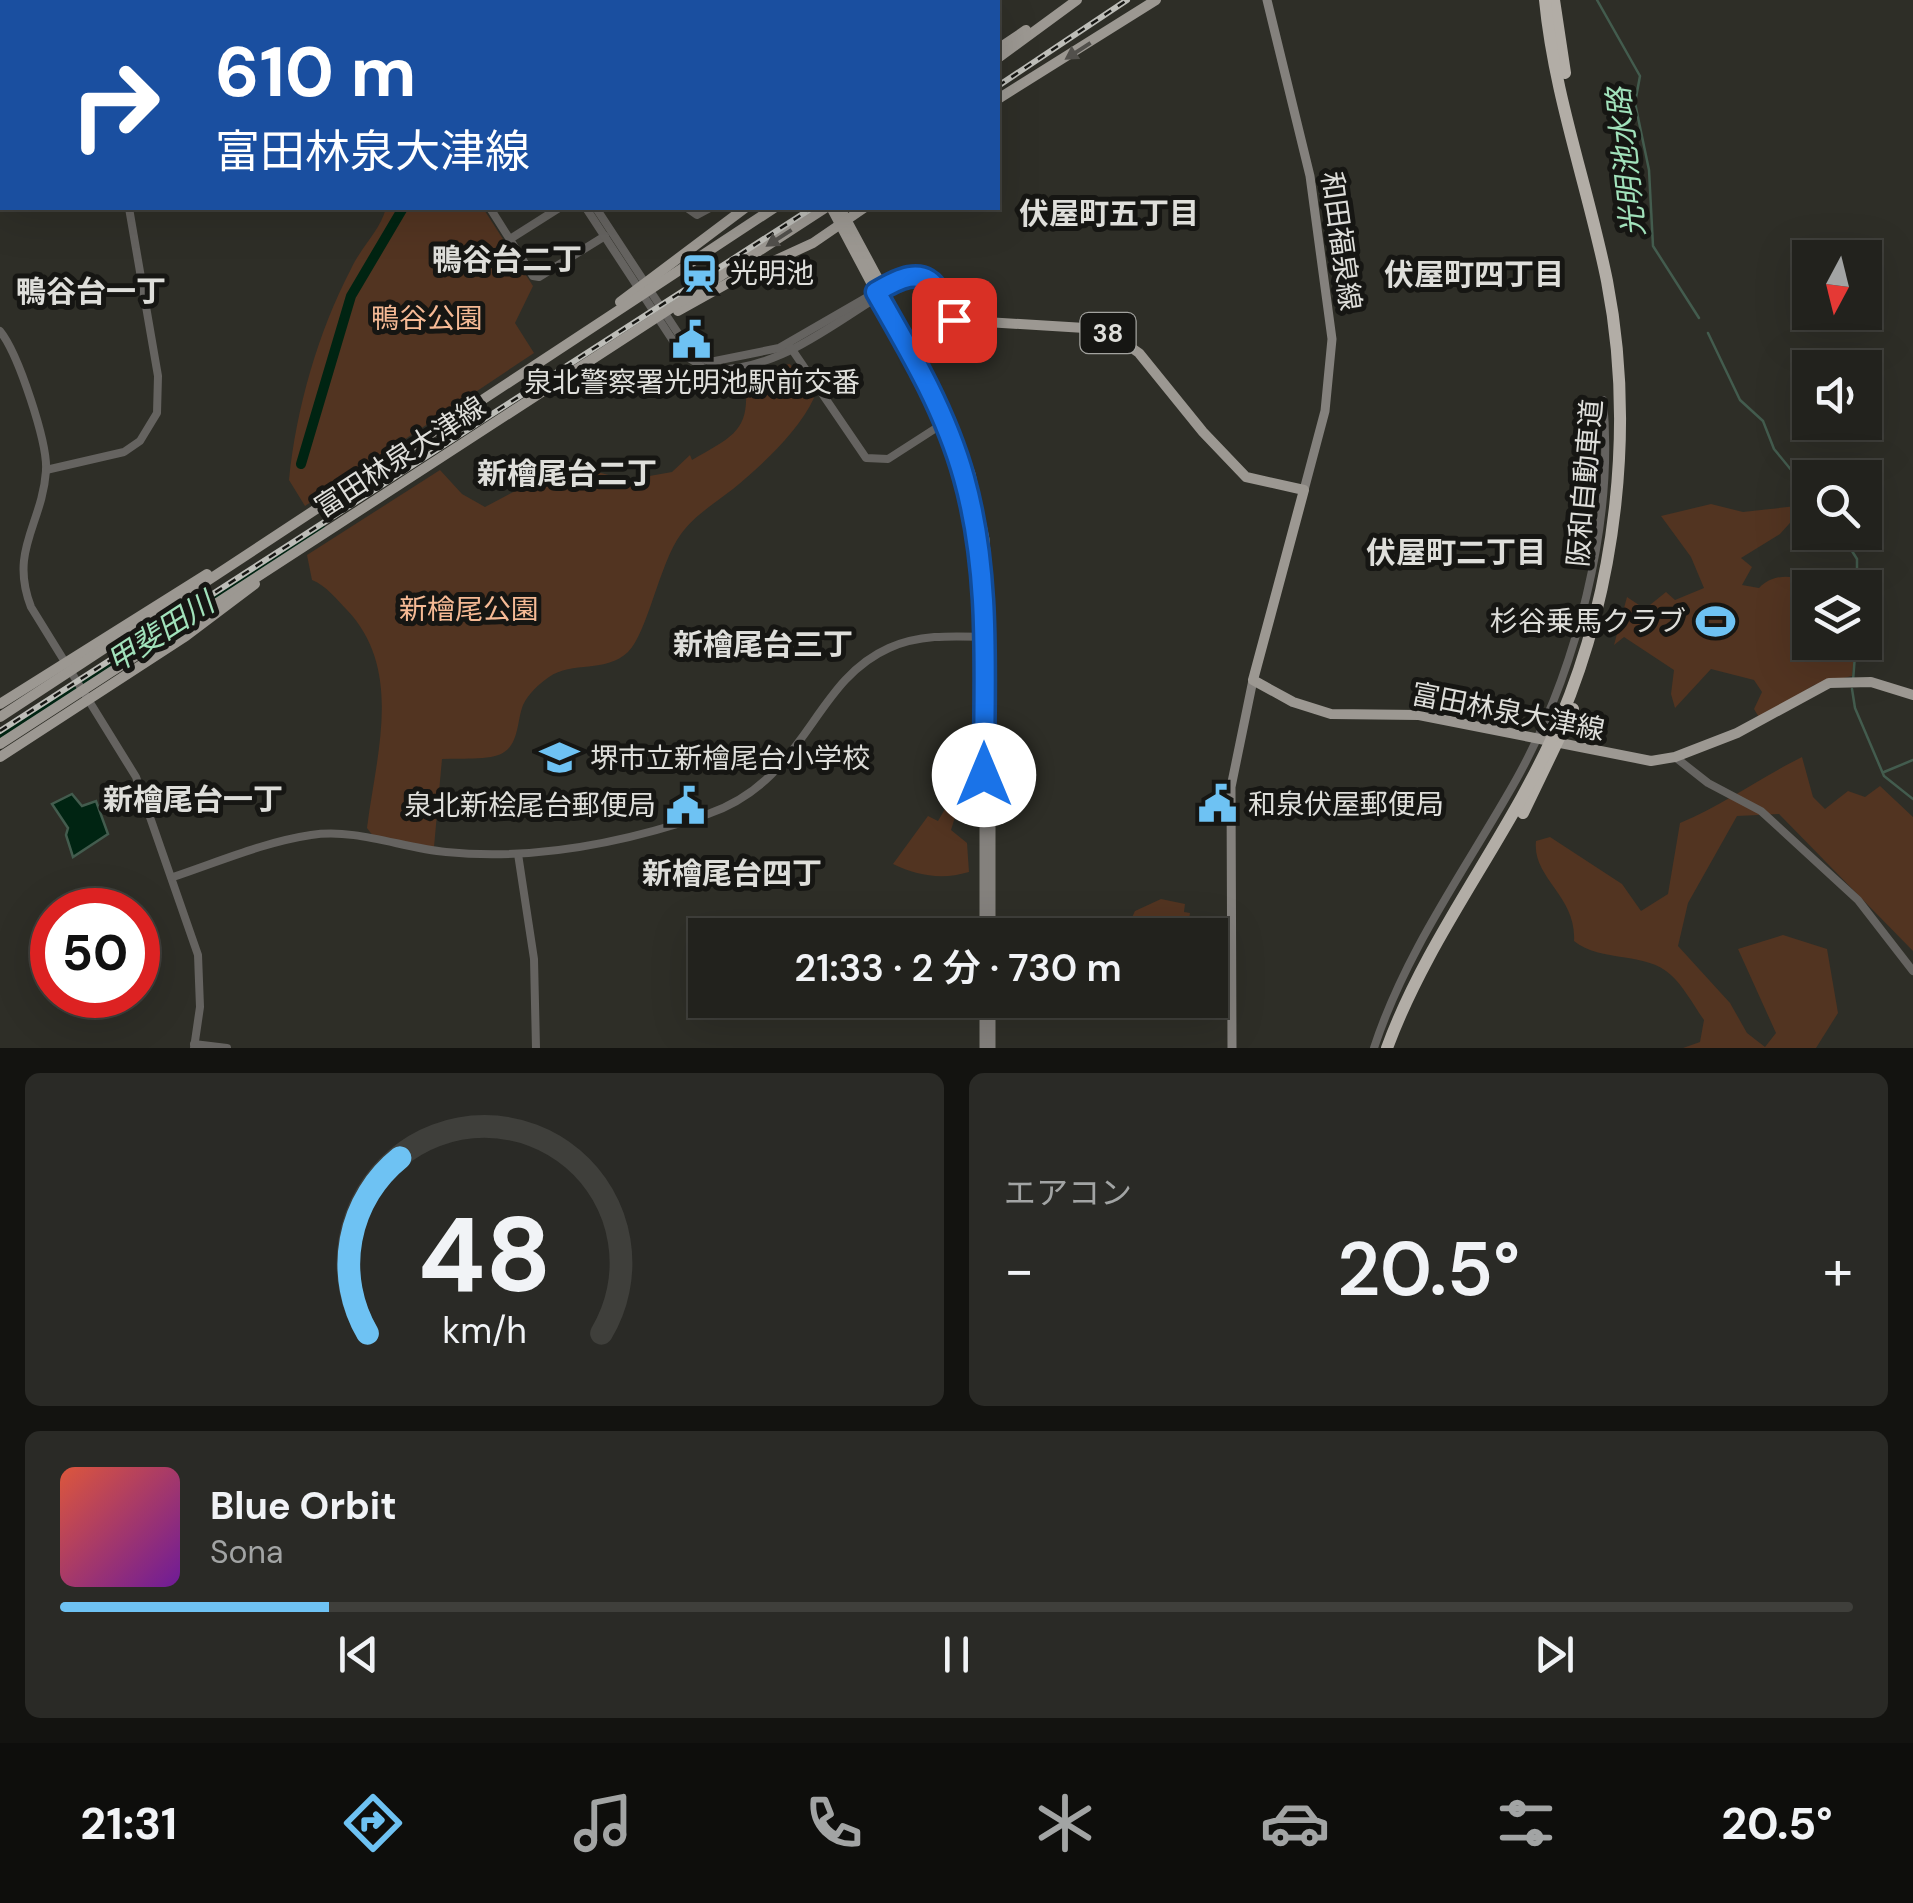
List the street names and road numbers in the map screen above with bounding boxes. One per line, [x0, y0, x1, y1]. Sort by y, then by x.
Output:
street label: 和田福泉線 [1313, 169, 1369, 313]
road number: 38 [1080, 313, 1136, 353]
street label: 富田林泉大津線 [308, 388, 492, 526]
street label: 阪和自動車道 [1559, 398, 1611, 568]
street label: 富田林泉大津線 [1408, 675, 1608, 749]

